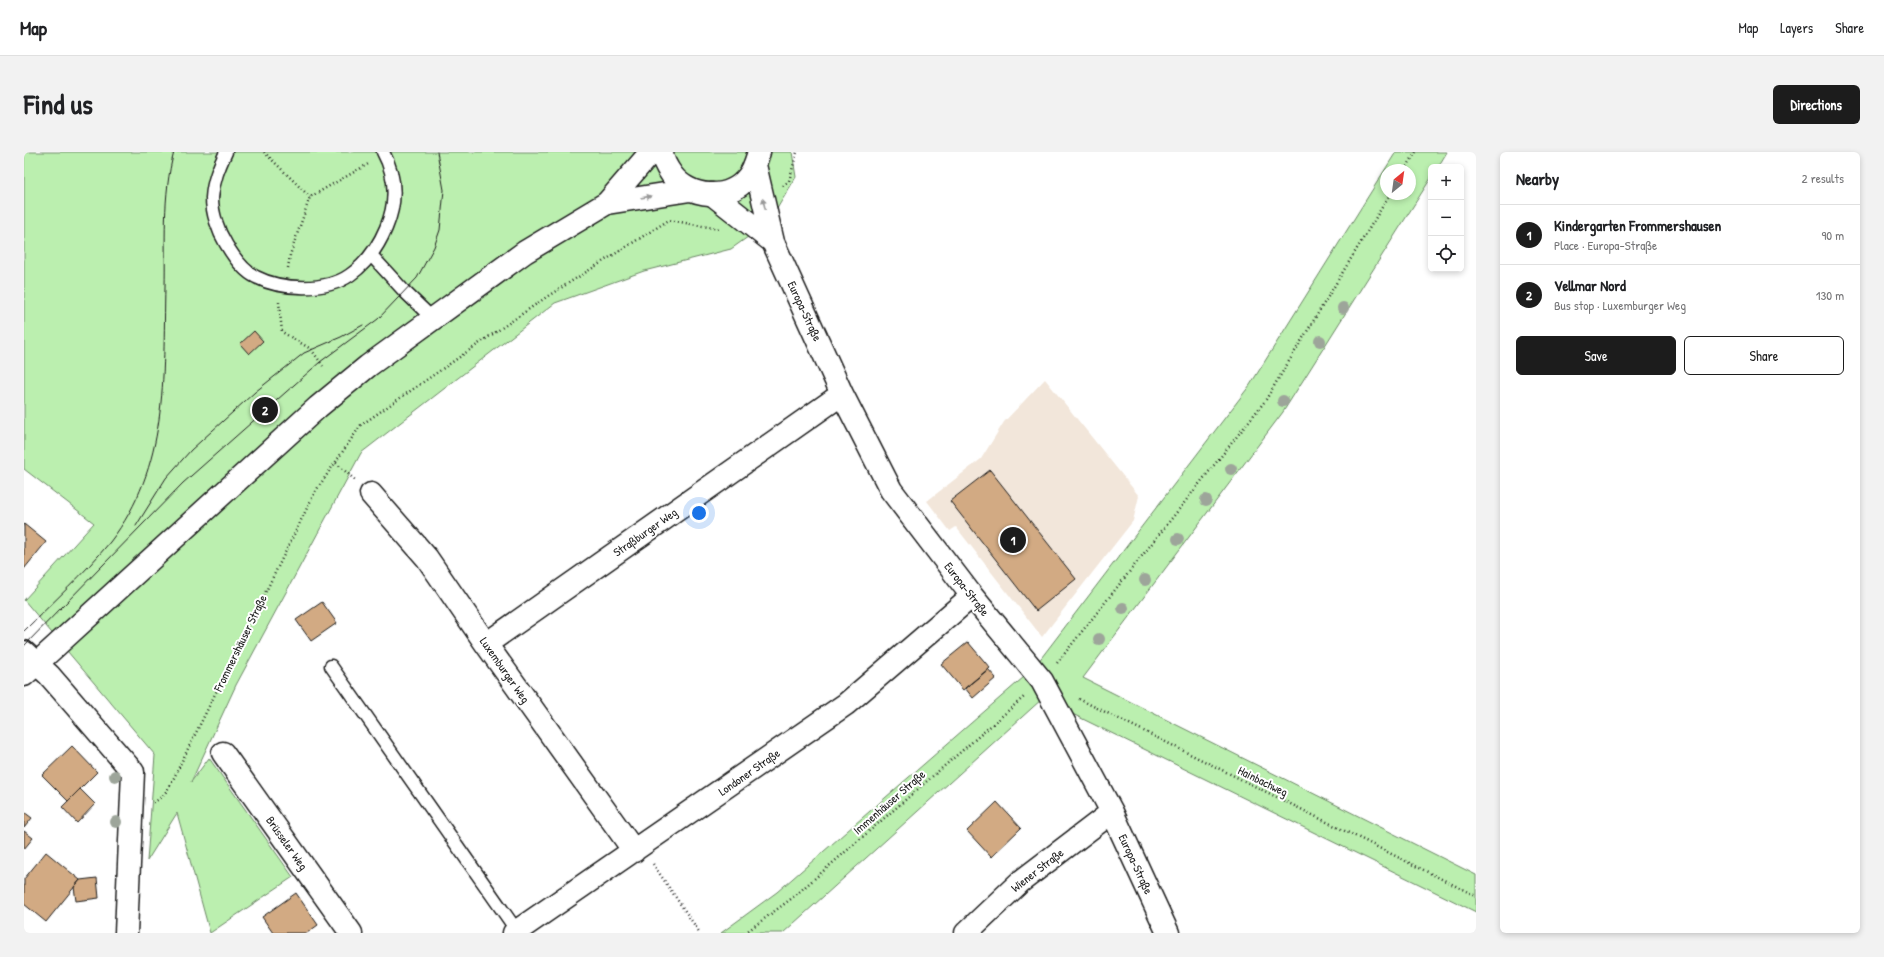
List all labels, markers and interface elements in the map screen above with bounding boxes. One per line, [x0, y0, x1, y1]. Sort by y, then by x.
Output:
text: Map [20, 15, 47, 41]
text: Map [1738, 18, 1758, 37]
text: Layers [1780, 18, 1813, 37]
text: Share [1835, 18, 1864, 37]
text: Find us [24, 85, 93, 123]
button: Directions [1773, 85, 1860, 124]
north arrow [1380, 164, 1416, 200]
map controls [1428, 164, 1464, 272]
button: + [1428, 164, 1464, 200]
text: Nearby [1516, 167, 1559, 190]
text: 2 results [1802, 169, 1844, 187]
one-way arrow [640, 194, 652, 200]
one-way arrow [761, 198, 767, 210]
button: − [1428, 200, 1464, 236]
text: Kindergarten Frommershausen [1554, 215, 1721, 236]
text: 1 [1527, 226, 1531, 244]
text: 90 m [1822, 226, 1844, 244]
button: locate [1428, 236, 1464, 272]
text: Place · Europa-Straße [1554, 236, 1657, 254]
text: Vellmar Nord [1554, 275, 1626, 296]
street label: Europa-Straße [784, 278, 826, 344]
text: 2 [1526, 286, 1532, 304]
text: 130 m [1816, 286, 1844, 304]
text: Bus stop · Luxemburger Weg [1554, 296, 1686, 314]
button: Save [1516, 336, 1676, 375]
button: Share [1684, 336, 1844, 375]
pin: 2 [252, 395, 278, 425]
your location [689, 503, 709, 523]
street label: Straßburger Weg [610, 504, 680, 560]
pin: 1 [1000, 525, 1026, 555]
street label: Europa-Straße [940, 558, 994, 620]
street label: Frommershäuser Straße [209, 592, 271, 695]
street label: Luxemburger Weg [476, 634, 534, 706]
street label: Londoner Straße [715, 744, 784, 800]
street label: Hainbachweg [1235, 762, 1291, 800]
street label: Immenhäuser Straße [849, 766, 929, 838]
street label: Brüsseler Weg [262, 813, 312, 873]
street label: Europa-Straße [1115, 831, 1157, 897]
street label: Wiener Straße [1007, 844, 1067, 896]

